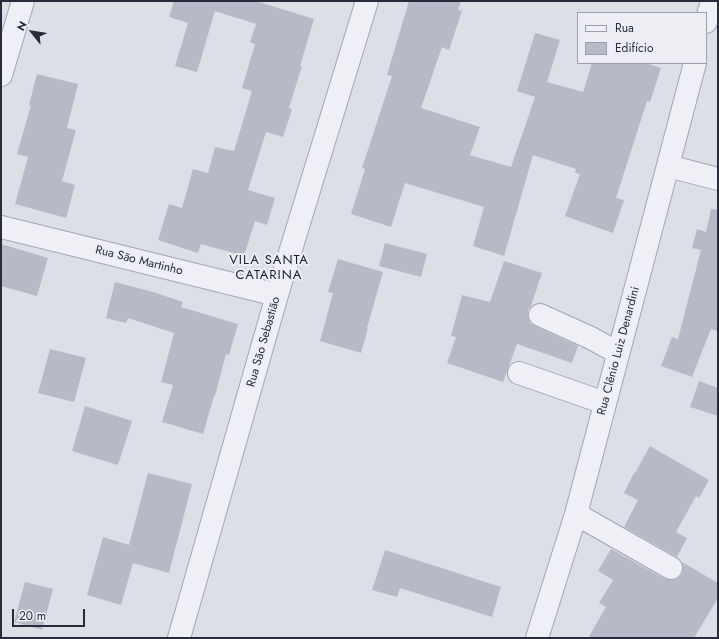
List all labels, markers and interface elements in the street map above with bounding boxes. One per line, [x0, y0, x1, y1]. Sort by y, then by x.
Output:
north arrow [12, 12, 52, 52]
legend [577, 12, 707, 64]
text: N [12, 18, 31, 34]
text: Rua [615, 19, 634, 37]
text: Edifício [615, 39, 654, 57]
street label: Rua São Martinho [94, 243, 184, 279]
district label: VILA SANTA CATARINA [229, 253, 309, 284]
street label: Rua Clênio Luiz Denardini [595, 285, 643, 417]
street label: Rua São Sebastião [244, 295, 284, 389]
scale bar [14, 601, 87, 627]
text: 20 m [19, 607, 46, 625]

